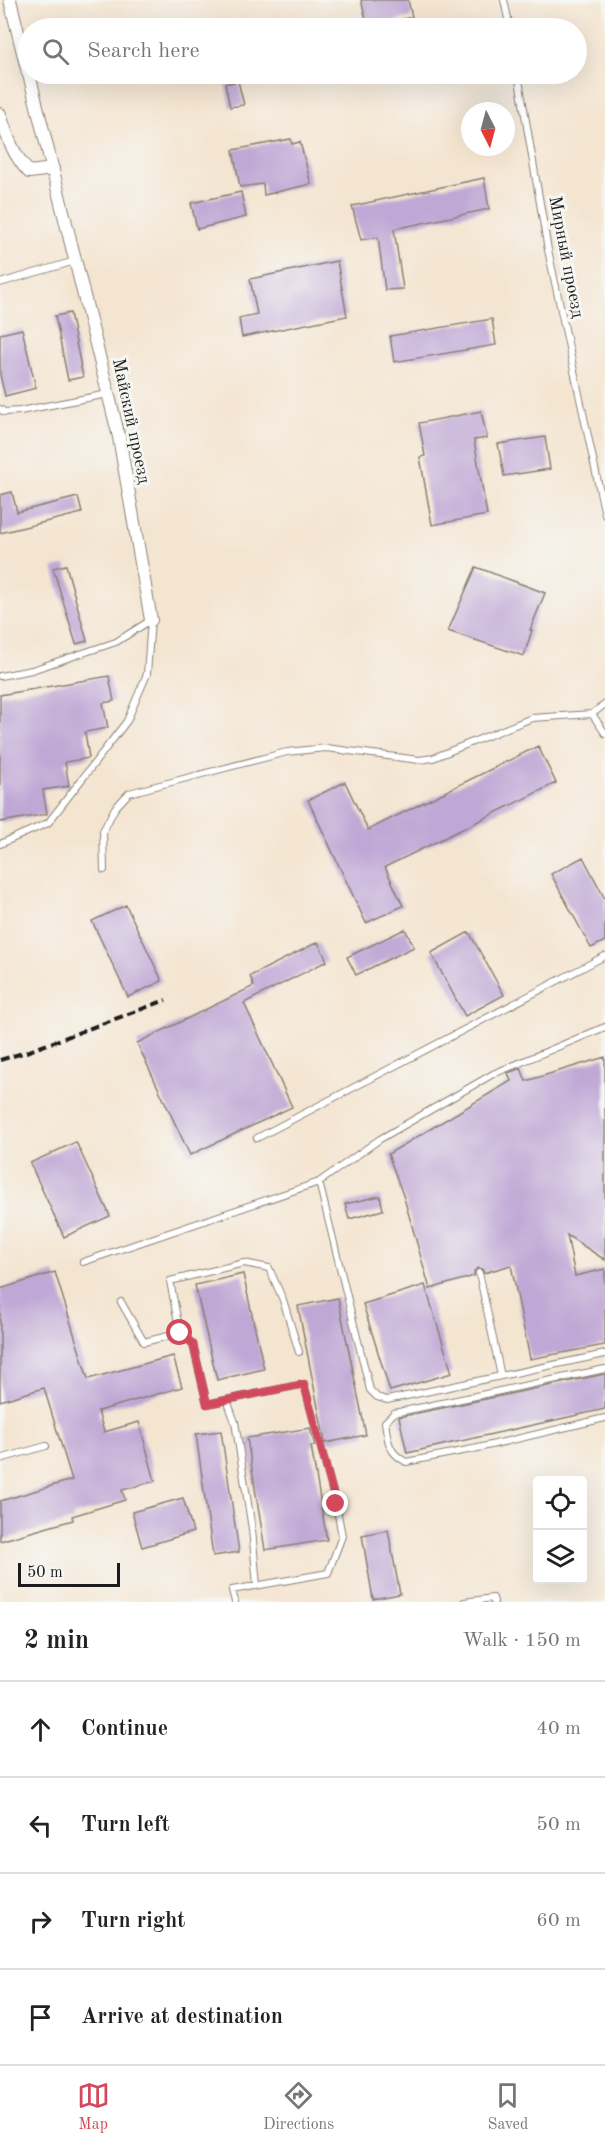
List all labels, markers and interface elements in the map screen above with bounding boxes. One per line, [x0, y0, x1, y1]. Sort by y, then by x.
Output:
search box [18, 18, 587, 84]
icon: search [39, 35, 72, 68]
text: Search here [87, 40, 200, 62]
north arrow [461, 102, 515, 156]
street label: Мирный проезд [545, 195, 587, 320]
street label: Майский проезд [109, 357, 153, 486]
route start [166, 1319, 192, 1345]
map controls [533, 1476, 587, 1584]
button: locate [533, 1476, 587, 1530]
route end [322, 1490, 348, 1516]
button: layers [533, 1530, 587, 1584]
scale bar [18, 1560, 120, 1588]
text: 50 m [27, 1565, 63, 1581]
text: 2 min [24, 1628, 89, 1654]
text: Walk · 150 m [462, 1631, 581, 1651]
icon: ahead [24, 1713, 57, 1746]
text: Continue [81, 1718, 168, 1740]
text: 40 m [536, 1719, 581, 1739]
icon: left [24, 1809, 57, 1842]
text: Turn left [81, 1814, 170, 1836]
text: 50 m [536, 1815, 581, 1835]
icon: right [24, 1905, 57, 1938]
text: Turn right [81, 1910, 185, 1932]
text: 60 m [536, 1911, 581, 1931]
icon: arrive [24, 2001, 57, 2034]
text: Arrive at destination [81, 2006, 283, 2028]
tab: Map [77, 2079, 110, 2135]
tab: Directions [263, 2079, 334, 2135]
tab: Saved [488, 2079, 528, 2135]

